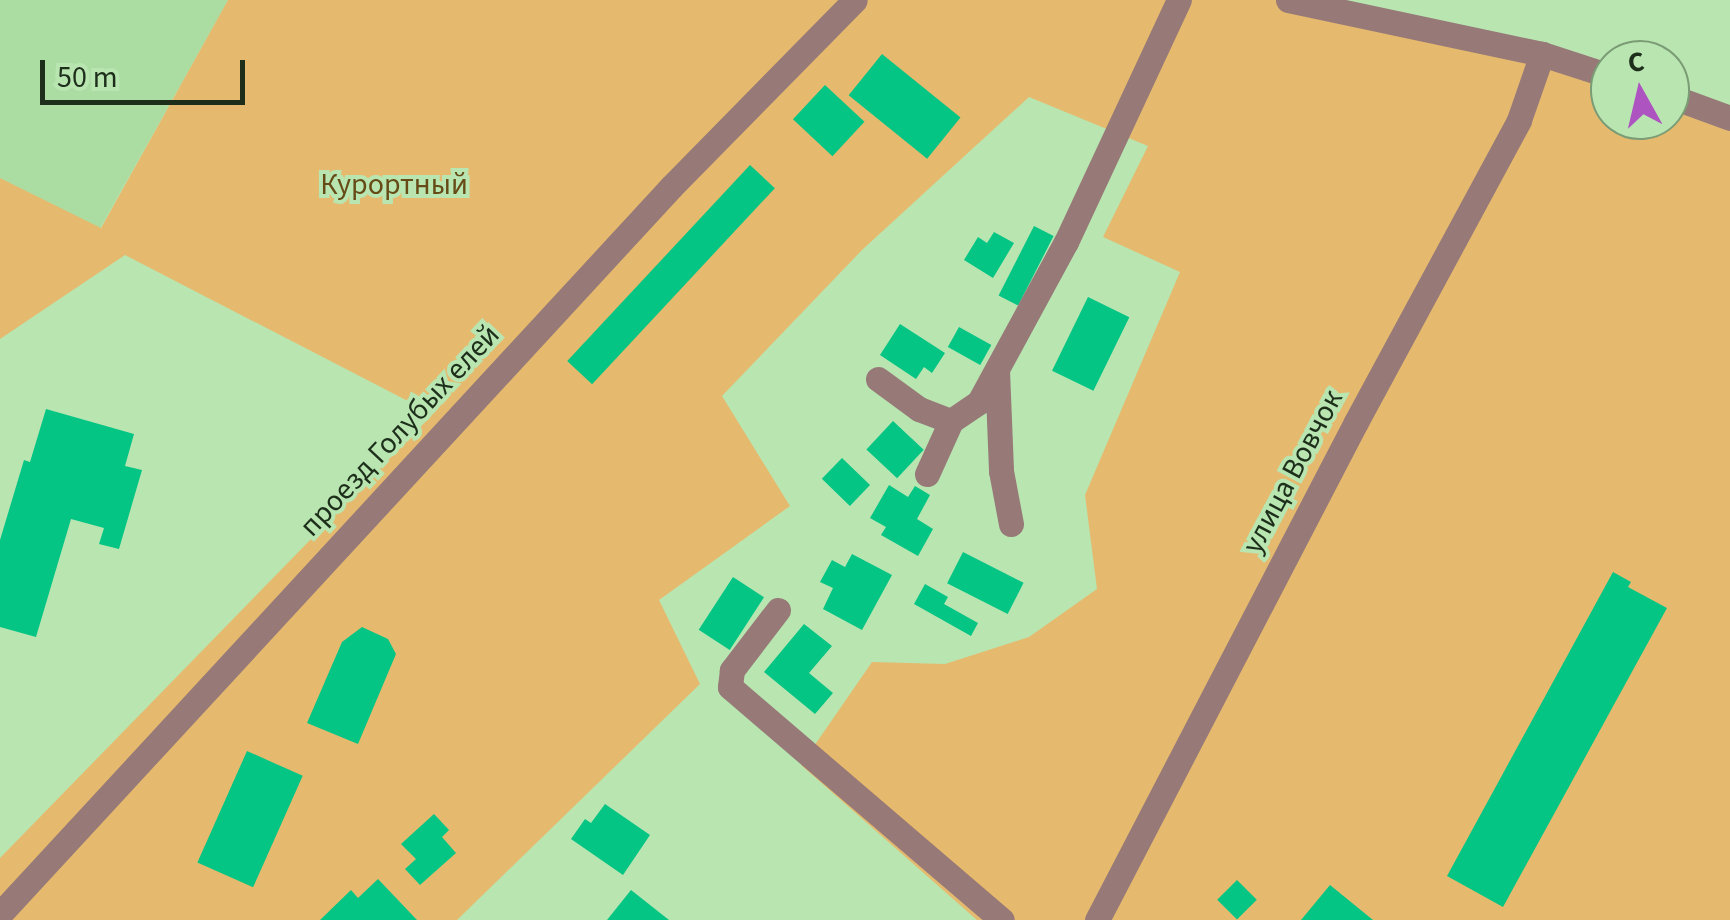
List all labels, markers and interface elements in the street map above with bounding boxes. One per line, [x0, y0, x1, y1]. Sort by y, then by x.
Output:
scale bar [45, 40, 250, 102]
north arrow [1590, 40, 1690, 140]
text: С [1625, 41, 1647, 83]
text: 50 m [57, 56, 118, 99]
park label: Курортный [320, 167, 468, 203]
street label: проезд Голубых елей [293, 318, 507, 544]
street label: улица Вовчок [1235, 384, 1351, 560]

